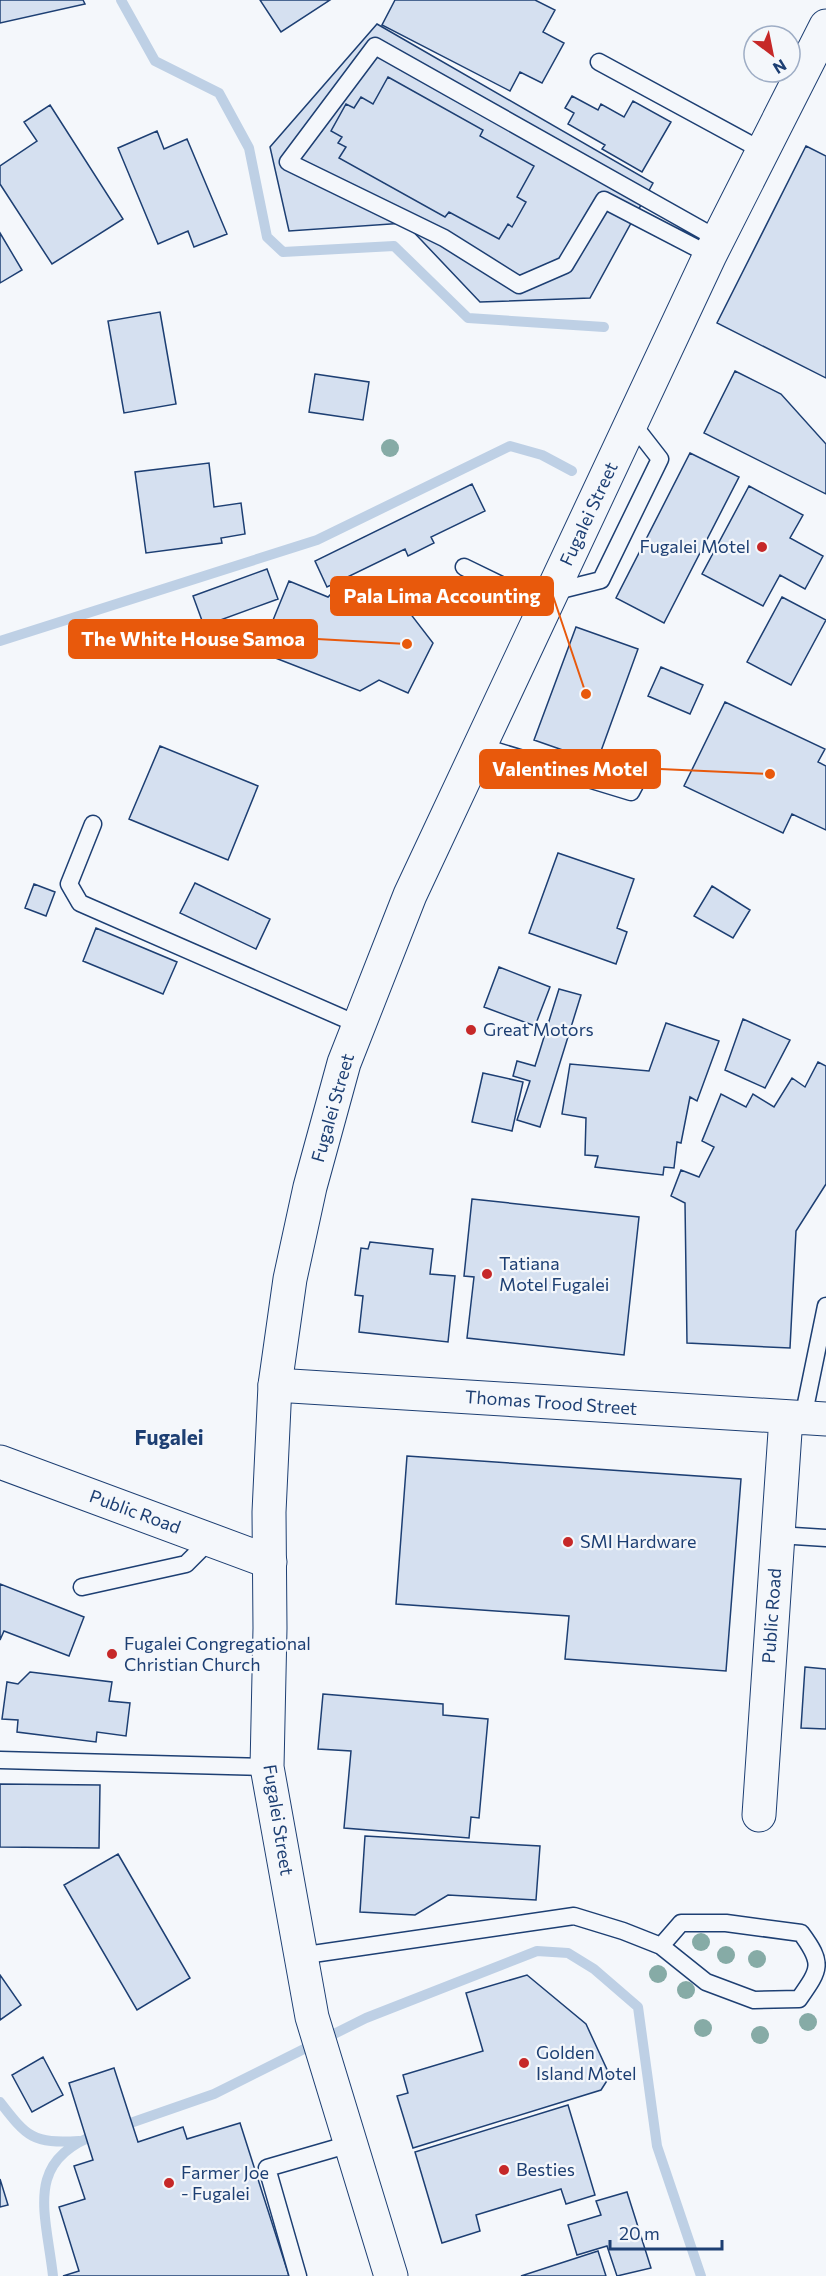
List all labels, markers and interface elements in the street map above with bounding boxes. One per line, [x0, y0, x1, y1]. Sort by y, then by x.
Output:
north arrow [742, 24, 802, 84]
text: N [770, 56, 790, 78]
street label: Fugalei Street [554, 458, 622, 569]
place label: Fugalei Motel [640, 535, 750, 557]
marker: Fugalei Motel [755, 540, 769, 554]
callout: Pala Lima Accounting [331, 577, 553, 615]
text: Pala Lima Accounting [343, 583, 541, 607]
callout: The White House Samoa [69, 620, 317, 658]
text: The White House Samoa [81, 626, 305, 650]
callout: Valentines Motel [480, 750, 660, 788]
text: Valentines Motel [492, 756, 648, 780]
place label: Great Motors [483, 1018, 594, 1040]
marker: Great Motors [464, 1023, 478, 1037]
street label: Fugalei Street [306, 1051, 358, 1165]
place label: Tatiana Motel Fugalei [499, 1252, 609, 1295]
marker: Tatiana Motel Fugalei [480, 1267, 494, 1281]
street label: Thomas Trood Street [464, 1385, 638, 1419]
district label: Fugalei [134, 1424, 204, 1449]
street label: Public Road [87, 1484, 184, 1538]
place label: SMI Hardware [580, 1530, 696, 1552]
marker: SMI Hardware [561, 1535, 575, 1549]
street label: Public Road [757, 1567, 785, 1664]
place label: Fugalei Congregational Christian Church [124, 1632, 311, 1675]
marker: Fugalei Congregational Christian Church [105, 1647, 119, 1661]
street label: Fugalei Street [259, 1763, 299, 1877]
place label: Golden Island Motel [536, 2041, 637, 2084]
marker: Golden Island Motel [517, 2056, 531, 2070]
place label: Besties [516, 2158, 575, 2180]
place label: Farmer Joe - Fugalei [181, 2161, 269, 2204]
marker: Besties [497, 2163, 511, 2177]
marker: Farmer Joe - Fugalei [162, 2176, 176, 2190]
scale bar [610, 2213, 722, 2251]
text: 20 m [619, 2222, 660, 2244]

